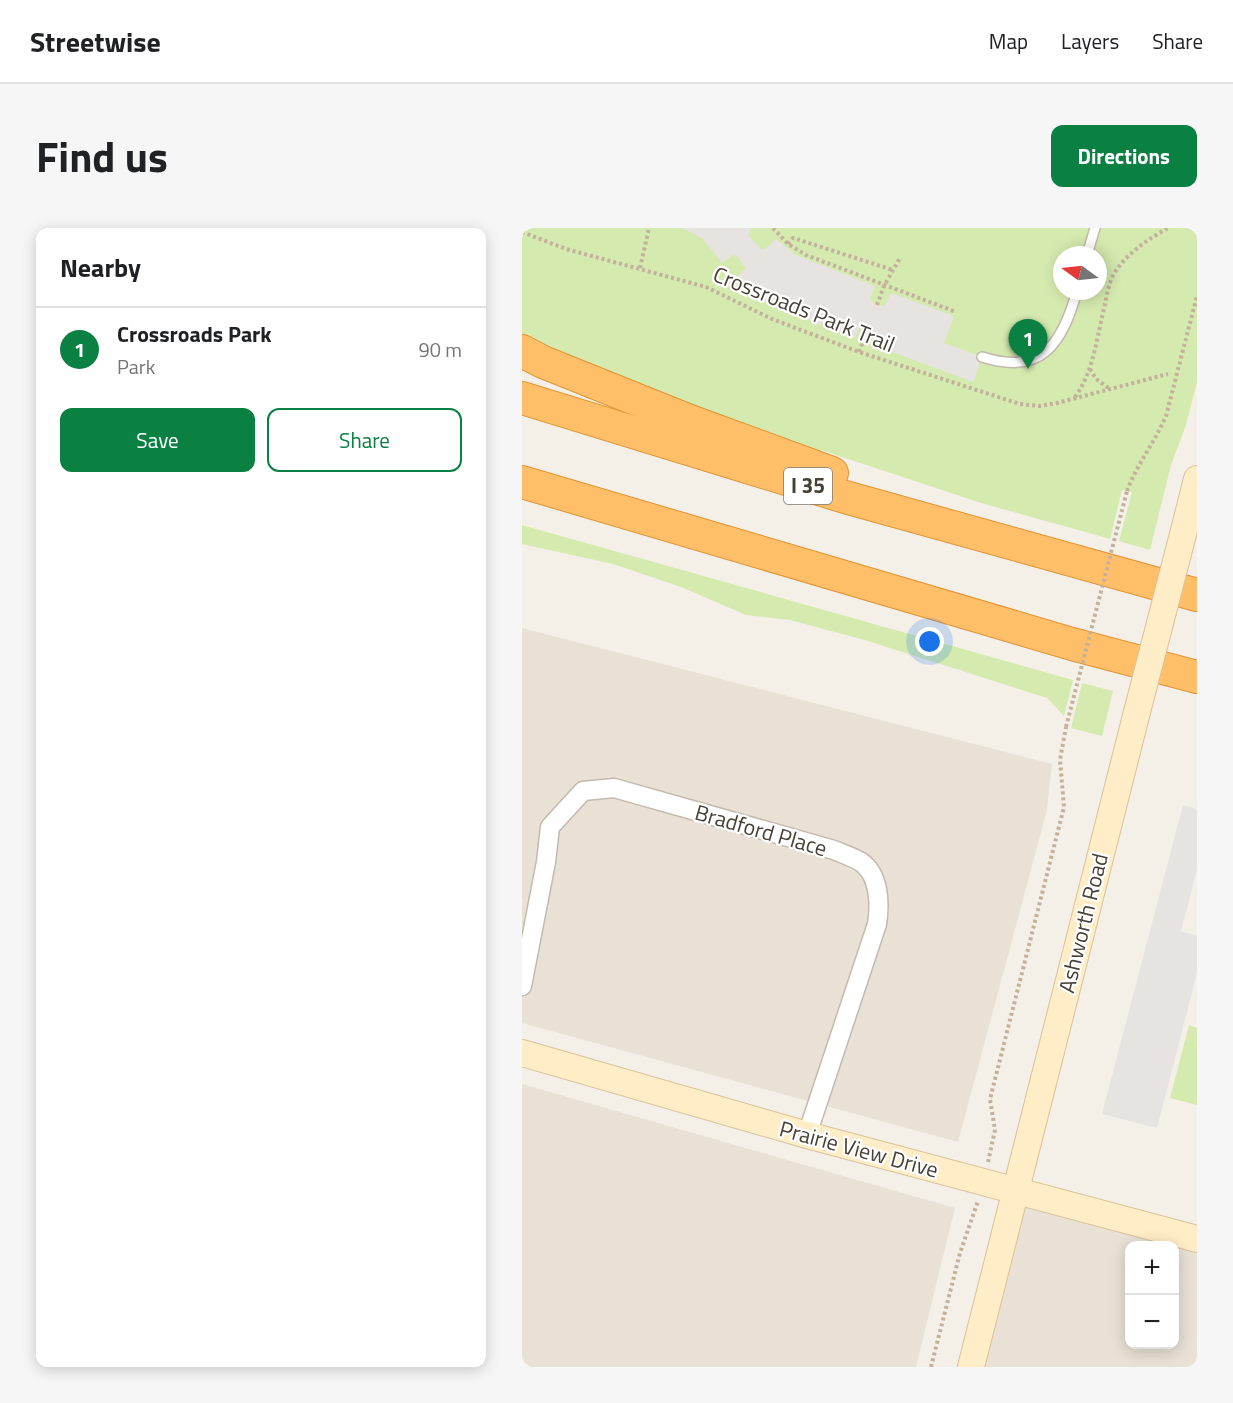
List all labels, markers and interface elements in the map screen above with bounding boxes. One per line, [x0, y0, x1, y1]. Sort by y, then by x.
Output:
text: Streetwise [30, 20, 161, 63]
text: Map [989, 25, 1028, 57]
text: Layers [1061, 25, 1119, 57]
text: Share [1152, 25, 1203, 57]
text: Find us [36, 124, 168, 188]
button: Directions [1051, 125, 1197, 187]
north arrow [1053, 246, 1107, 300]
text: Nearby [60, 248, 141, 287]
street label: Crossroads Park Trail [708, 257, 900, 361]
text: Crossroads Park [117, 317, 272, 351]
pin: 1 [1008, 320, 1048, 369]
text: 1 [74, 334, 85, 365]
text: 90 m [418, 334, 462, 365]
text: Park [117, 351, 155, 382]
button: Save [60, 408, 255, 472]
button: Share [267, 408, 462, 472]
road number: I 35 [784, 468, 832, 504]
your location [915, 627, 944, 656]
street label: Bradford Place [691, 795, 831, 865]
street label: Ashworth Road [1049, 850, 1117, 996]
street label: Prairie View Drive [776, 1111, 942, 1187]
map controls [1125, 1241, 1179, 1349]
button: + [1125, 1241, 1179, 1295]
button: − [1125, 1295, 1179, 1349]

